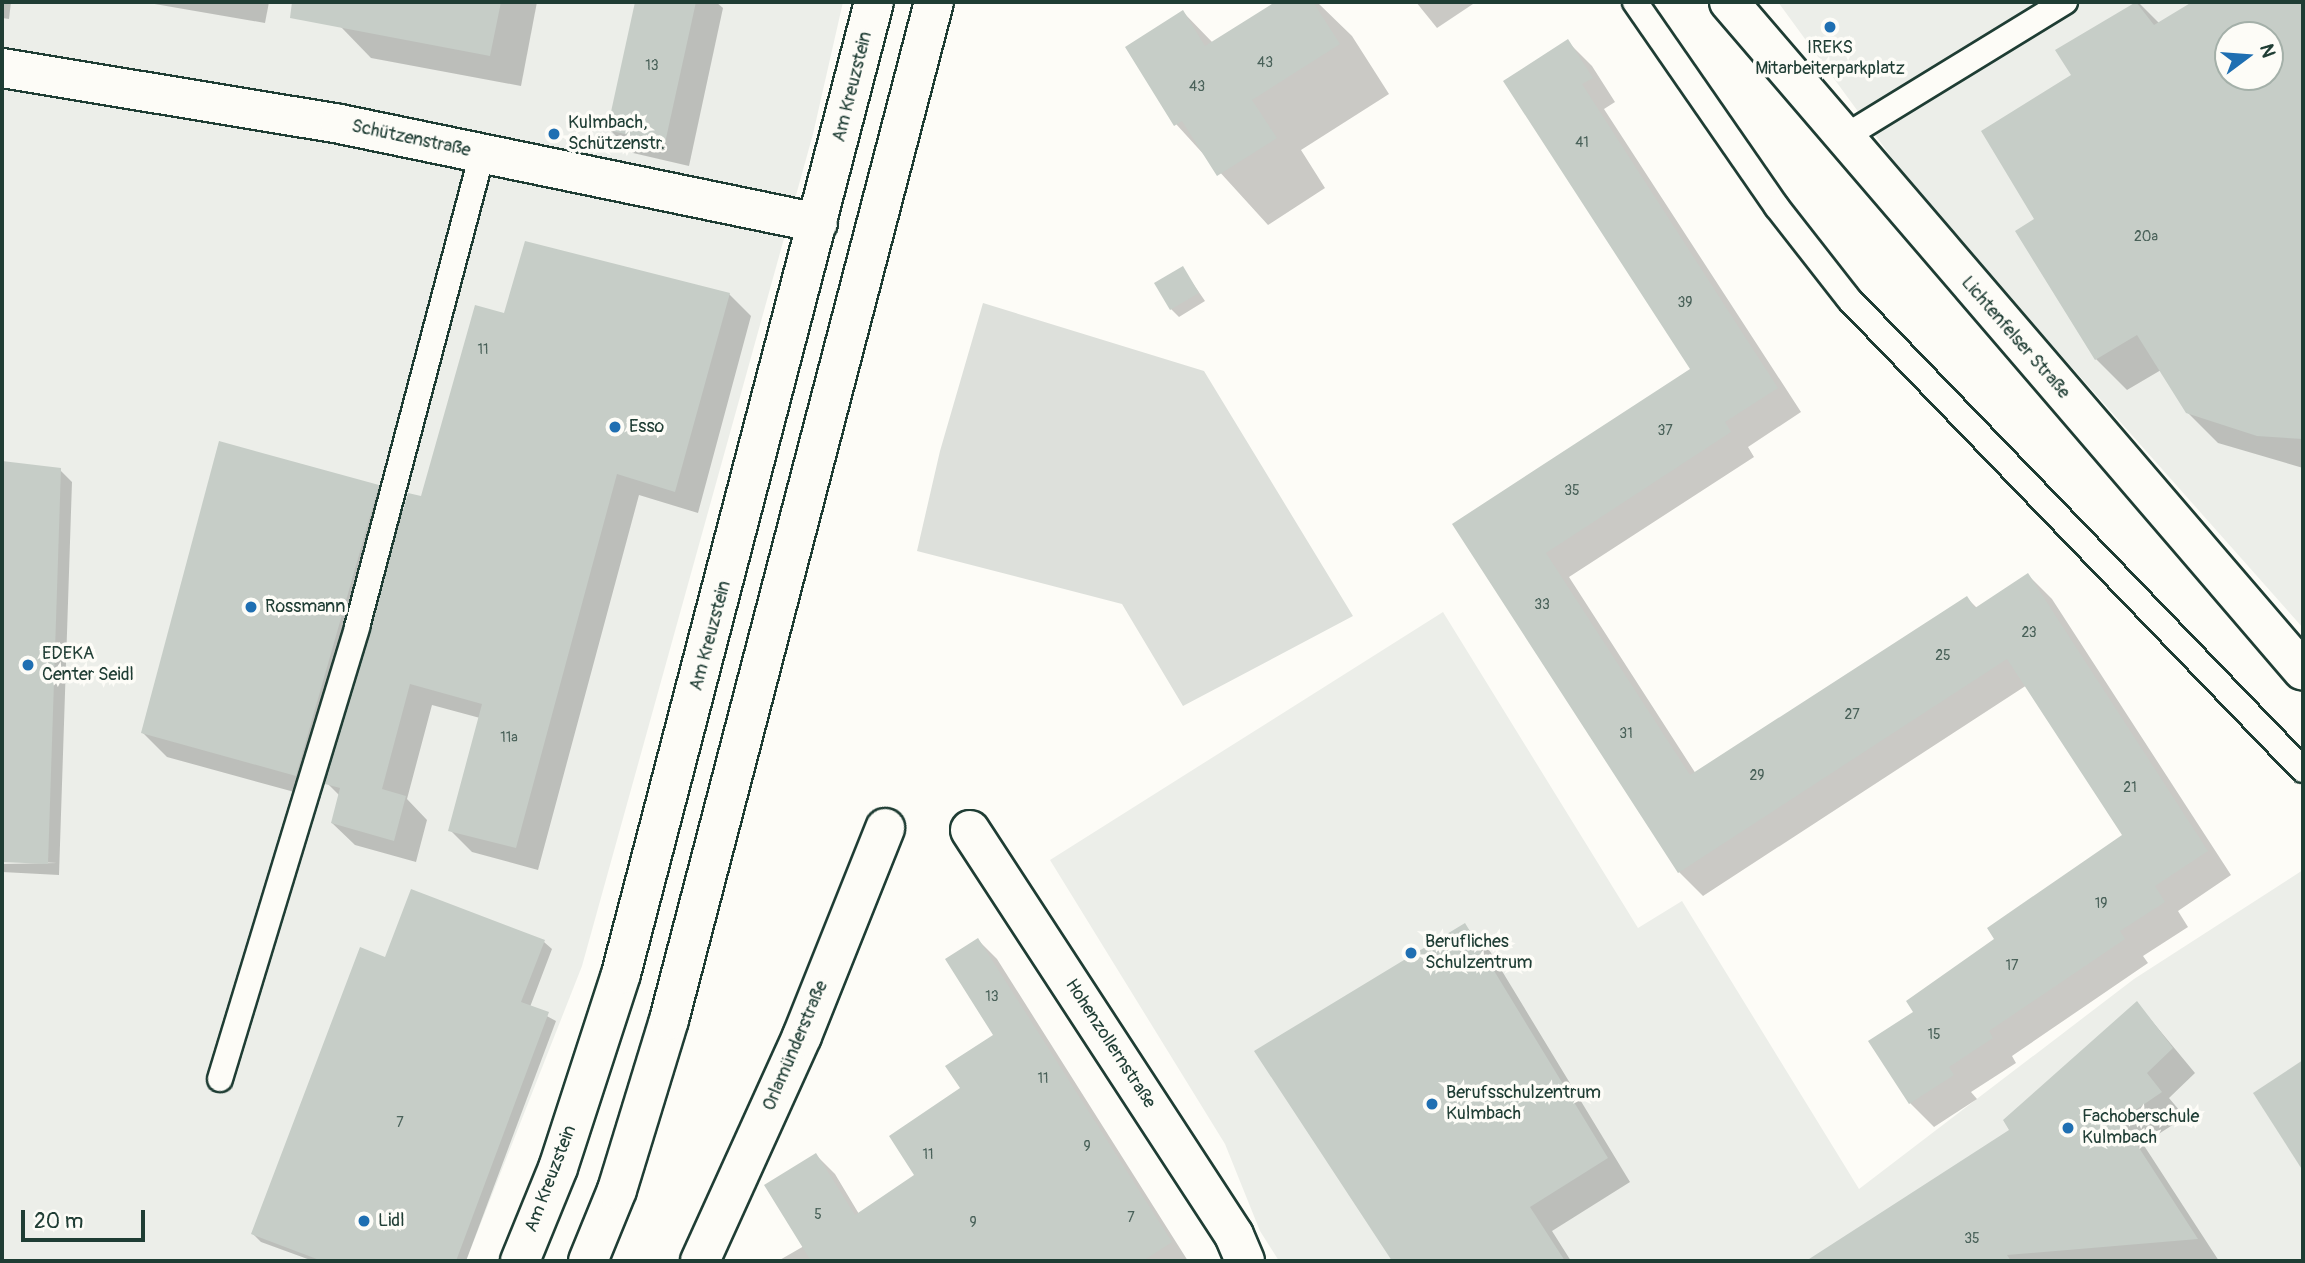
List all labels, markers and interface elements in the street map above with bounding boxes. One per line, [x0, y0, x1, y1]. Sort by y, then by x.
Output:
marker: IREKS Mitarbeiterparkplatz [1822, 19, 1838, 35]
north arrow [2214, 21, 2284, 91]
street label: Am Kreuzstein [829, 30, 877, 144]
place label: IREKS Mitarbeiterparkplatz [1755, 38, 1905, 80]
text: N [2254, 41, 2281, 60]
house number: 43 [1257, 55, 1273, 71]
house number: 13 [645, 58, 659, 74]
house number: 43 [1189, 79, 1205, 95]
place label: Kulmbach, Schützenstr. [568, 113, 665, 156]
street label: Schützenstraße [349, 116, 473, 162]
marker: Kulmbach, Schützenstr. [546, 126, 562, 142]
house number: 41 [1575, 135, 1589, 151]
house number: 20a [2134, 229, 2158, 245]
street label: Lichtenfelser Straße [1956, 273, 2074, 403]
house number: 39 [1677, 295, 1693, 311]
house number: 11 [478, 342, 488, 358]
place label: Esso [629, 416, 664, 438]
marker: Esso [607, 419, 623, 435]
house number: 37 [1657, 423, 1673, 439]
house number: 35 [1564, 483, 1580, 499]
street label: Am Kreuzstein [686, 579, 736, 693]
place label: Rossmann [265, 596, 345, 618]
house number: 33 [1534, 597, 1550, 613]
marker: Rossmann [243, 599, 259, 615]
house number: 23 [2021, 625, 2037, 641]
place label: EDEKA Center Seidl [42, 644, 134, 686]
house number: 25 [1935, 648, 1951, 664]
marker: EDEKA Center Seidl [20, 657, 36, 673]
house number: 27 [1844, 707, 1860, 723]
house number: 31 [1619, 726, 1633, 742]
house number: 11a [500, 730, 518, 746]
house number: 29 [1749, 768, 1765, 784]
house number: 21 [2123, 780, 2137, 796]
house number: 19 [2095, 896, 2107, 912]
place label: Berufliches Schulzentrum [1425, 932, 1532, 974]
marker: Berufliches Schulzentrum [1403, 945, 1419, 961]
house number: 17 [2006, 958, 2018, 974]
street label: Hohenzollernstraße [1060, 975, 1160, 1113]
street label: Orlamünderstraße [759, 978, 833, 1114]
house number: 13 [985, 989, 999, 1005]
house number: 15 [1927, 1027, 1941, 1043]
house number: 11 [1038, 1071, 1048, 1087]
place label: Berufsschulzentrum Kulmbach [1446, 1083, 1601, 1126]
marker: Berufsschulzentrum Kulmbach [1424, 1096, 1440, 1112]
place label: Fachoberschule Kulmbach [2082, 1107, 2199, 1150]
house number: 7 [396, 1115, 404, 1131]
marker: Fachoberschule Kulmbach [2060, 1120, 2076, 1136]
street label: Am Kreuzstein [521, 1122, 581, 1236]
house number: 9 [1083, 1139, 1091, 1155]
house number: 11 [923, 1147, 933, 1163]
scale bar [24, 1196, 149, 1240]
house number: 5 [814, 1207, 822, 1223]
text: 20 m [34, 1208, 83, 1235]
place label: Lidl [378, 1210, 404, 1232]
house number: 7 [1127, 1210, 1135, 1226]
marker: Lidl [356, 1213, 372, 1229]
house number: 9 [969, 1215, 977, 1231]
house number: 35 [1964, 1231, 1980, 1247]

